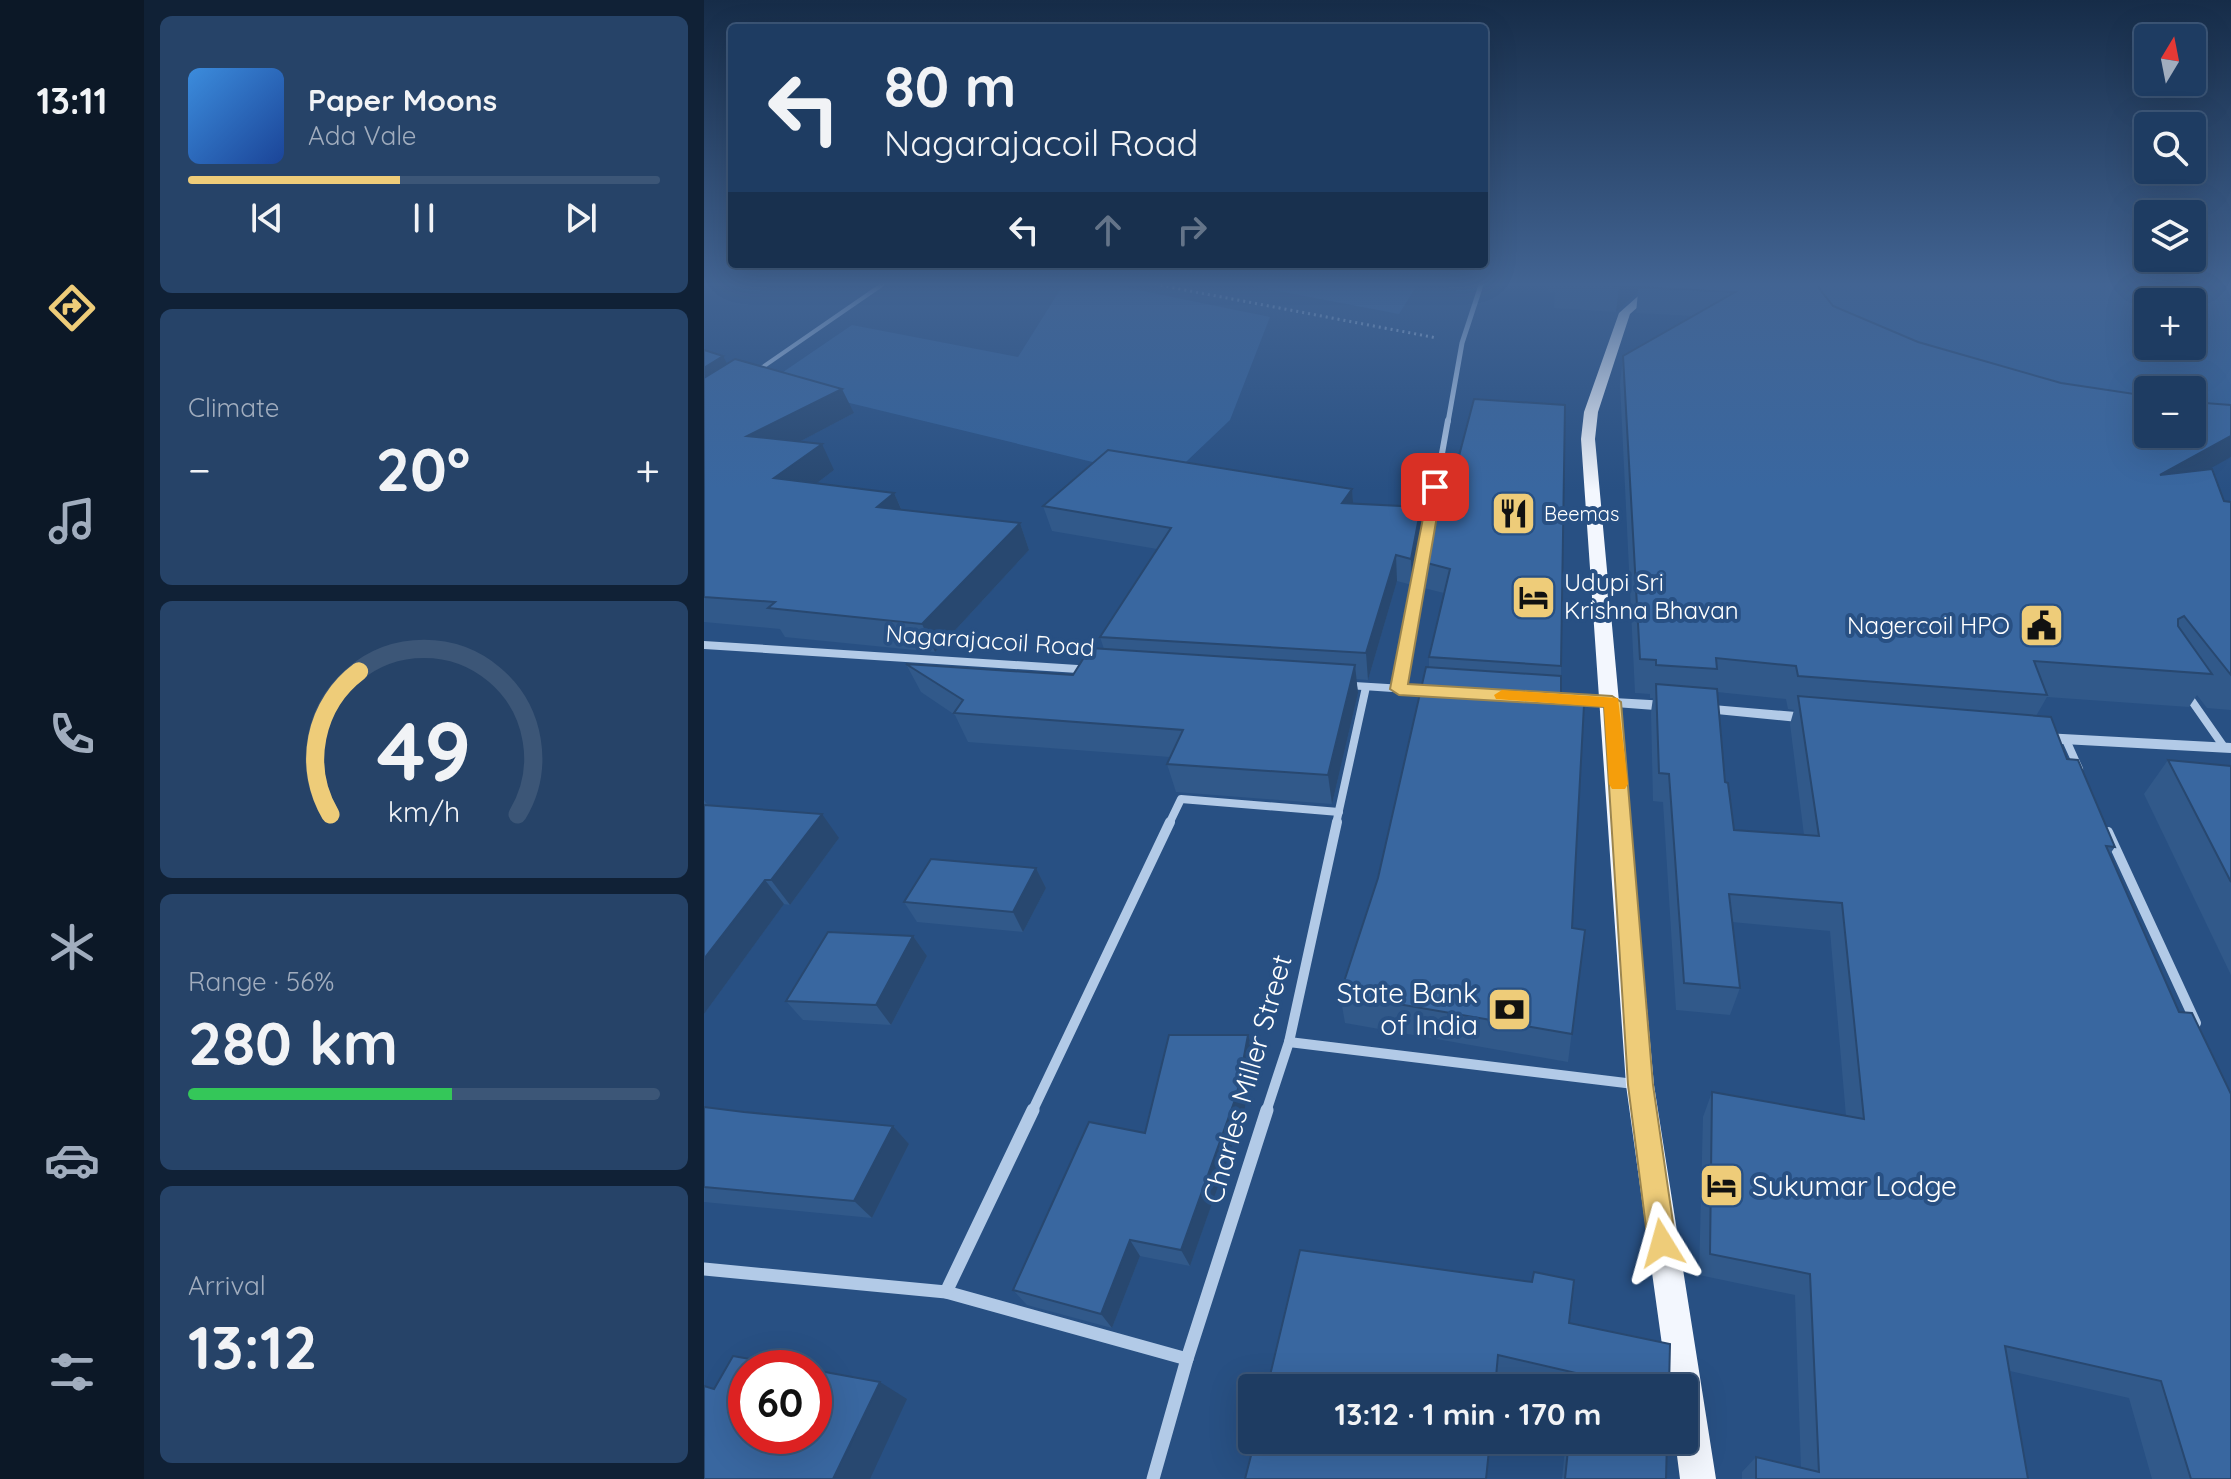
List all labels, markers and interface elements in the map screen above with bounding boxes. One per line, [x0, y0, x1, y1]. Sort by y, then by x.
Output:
north arrow [2134, 24, 2206, 96]
map controls [2134, 24, 2206, 448]
text: 80 m [884, 51, 1016, 121]
icon: left [752, 56, 856, 160]
text: 13:11 [36, 78, 108, 123]
text: Paper Moons [308, 81, 497, 119]
button: search [2134, 112, 2206, 184]
text: Ada Vale [308, 119, 417, 152]
text: Nagarajacoil Road [884, 120, 1198, 165]
icon: previous [245, 196, 289, 240]
icon: pause [402, 196, 446, 240]
icon: next [559, 196, 603, 240]
button: layers [2134, 200, 2206, 272]
icon: left [1002, 208, 1046, 252]
icon: ahead [1086, 208, 1130, 252]
icon: right [1170, 208, 1214, 252]
icon: directions [44, 280, 100, 336]
button: + [2134, 288, 2206, 360]
button: − [2134, 376, 2206, 448]
text: Climate [188, 391, 279, 424]
text: 20° [376, 431, 470, 506]
text: − [188, 442, 211, 497]
text: + [635, 442, 660, 497]
pin [1401, 453, 1469, 521]
icon: arrive [1413, 465, 1457, 509]
restaurant icon: Beemas [1489, 490, 1537, 538]
icon: music [44, 493, 100, 549]
place label: Beemas [1544, 501, 1619, 526]
place label: Udupi Sri Krishna Bhavan [1564, 567, 1739, 625]
hotel icon: Udupi Sri Krishna Bhavan [1509, 573, 1557, 621]
public building icon: Nagercoil HPO [2017, 602, 2065, 650]
place label: Nagercoil HPO [1847, 610, 2010, 640]
street label: Nagarajacoil Road [884, 618, 1096, 662]
text: 49 [377, 698, 471, 802]
icon: phone [44, 706, 100, 762]
text: km/h [388, 794, 460, 830]
icon: climate [44, 919, 100, 975]
street label: Charles Miller Street [1194, 950, 1299, 1207]
text: Range · 56% [188, 965, 334, 998]
place label: State Bank of India [1337, 975, 1478, 1042]
bank icon: State Bank of India [1485, 985, 1533, 1033]
text: 280 km [188, 1005, 398, 1080]
icon: car [44, 1132, 100, 1188]
hotel icon: Sukumar Lodge [1697, 1162, 1745, 1210]
place label: Sukumar Lodge [1752, 1168, 1957, 1203]
position arrow [1620, 1201, 1704, 1285]
text: Arrival [188, 1269, 266, 1302]
text: 13:12 [188, 1309, 317, 1384]
icon: filters [44, 1344, 100, 1400]
speed limit sign: 60 [728, 1350, 832, 1454]
text: 13:12 · 1 min · 170 m [1335, 1395, 1601, 1433]

